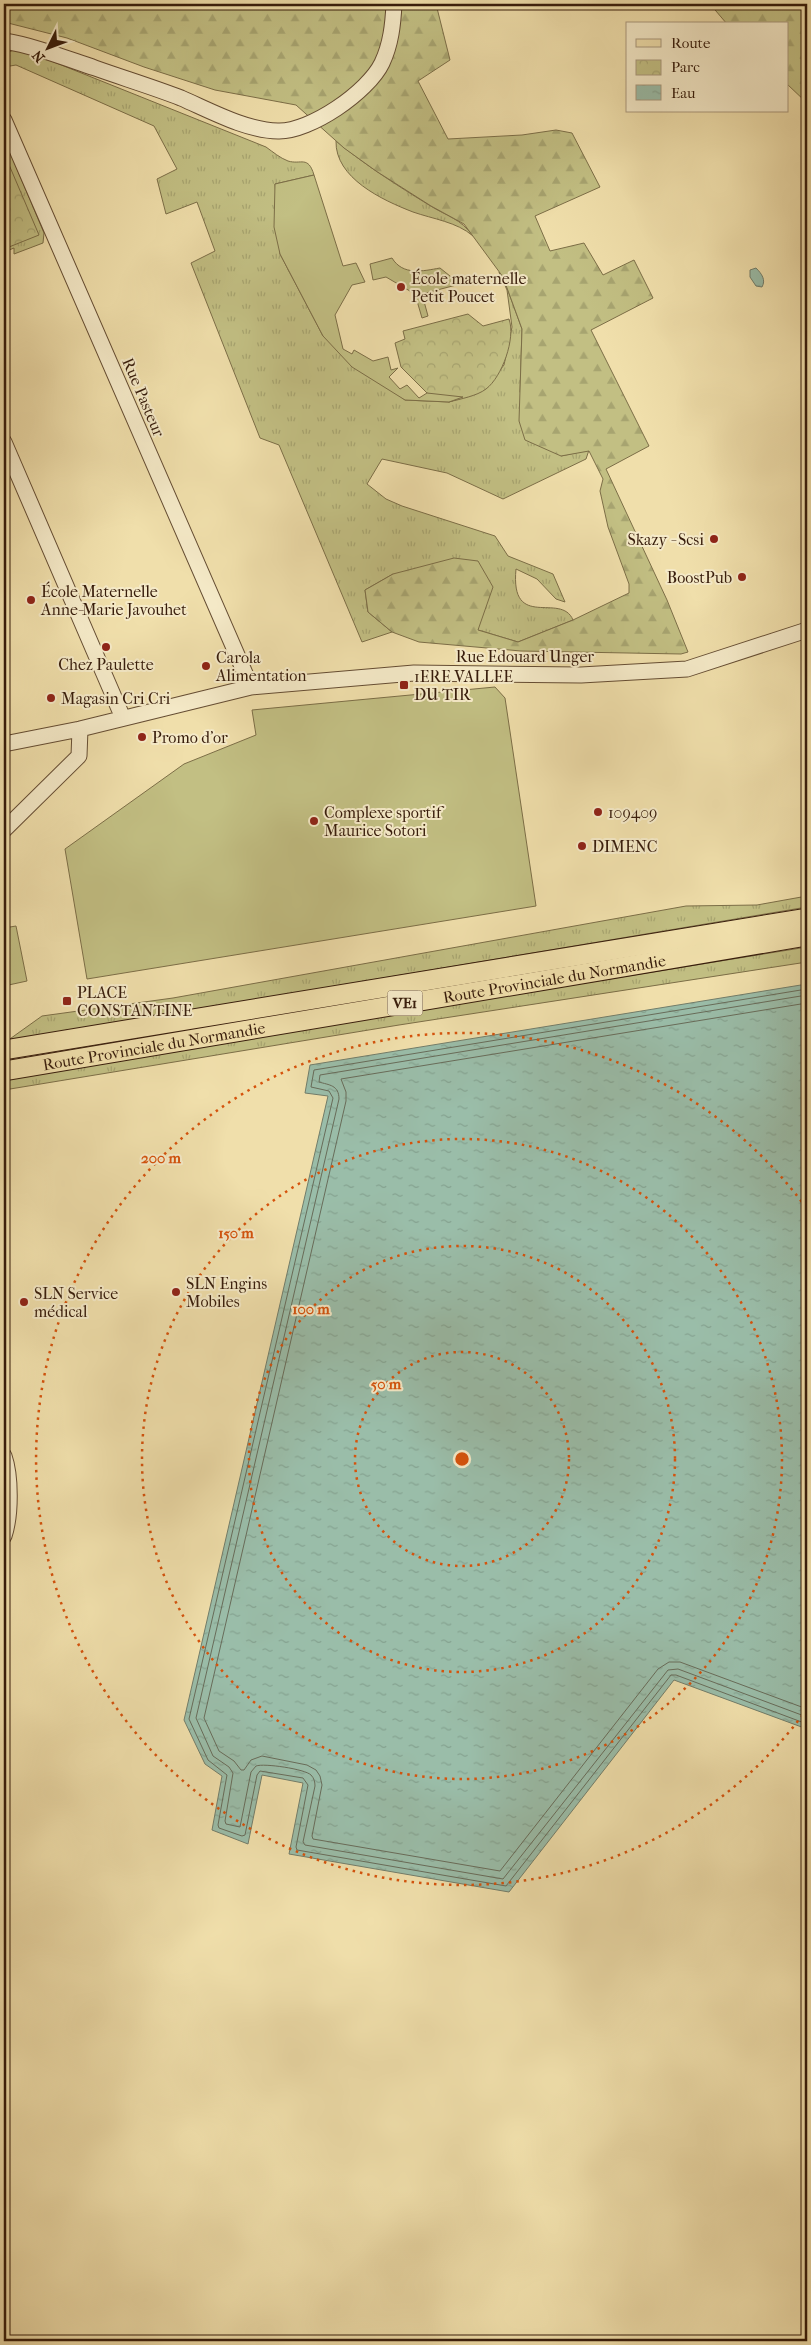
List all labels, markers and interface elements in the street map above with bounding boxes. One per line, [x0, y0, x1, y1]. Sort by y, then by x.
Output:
north arrow [22, 22, 72, 72]
legend [626, 22, 788, 112]
text: Route [671, 34, 711, 52]
text: N [29, 46, 49, 66]
text: Parc [671, 58, 700, 76]
text: Eau [671, 84, 696, 102]
place label: École maternelle Petit Poucet [411, 268, 526, 306]
marker: École maternelle Petit Poucet [395, 281, 407, 293]
street label: Rue Pasteur [118, 355, 169, 440]
place label: Skazy - Scsi [628, 530, 704, 549]
marker: Skazy - Scsi [708, 533, 720, 545]
place label: BoostPub [667, 568, 732, 587]
marker: BoostPub [736, 571, 748, 583]
place label: École Maternelle Anne-Marie Javouhet [40, 581, 187, 619]
marker: École Maternelle Anne-Marie Javouhet [25, 594, 37, 606]
marker: Chez Paulette [100, 641, 112, 653]
street label: Rue Edouard Unger [456, 647, 594, 666]
place label: Carola Alimentation [215, 648, 307, 685]
place label: Chez Paulette [58, 655, 154, 674]
marker: Carola Alimentation [200, 660, 212, 672]
place label: 1ERE VALLEE DU TIR [414, 667, 513, 704]
marker: 1ERE VALLEE DU TIR [398, 679, 410, 691]
place label: Magasin Cri Cri [61, 689, 171, 708]
marker: Magasin Cri Cri [45, 692, 57, 704]
place label: Promo d'or [152, 728, 228, 747]
marker: Promo d'or [136, 731, 148, 743]
place label: Complexe sportif Maurice Sotori [324, 803, 445, 840]
place label: 109409 [608, 803, 657, 822]
marker: 109409 [592, 806, 604, 818]
marker: Complexe sportif Maurice Sotori [308, 815, 320, 827]
place label: DIMENC [592, 837, 657, 856]
marker: DIMENC [576, 840, 588, 852]
street label: Route Provinciale du Normandie [442, 951, 667, 1007]
place label: PLACE CONSTANTINE [77, 983, 193, 1020]
road number: VE1 [388, 990, 422, 1016]
marker: PLACE CONSTANTINE [61, 995, 73, 1007]
street label: Route Provinciale du Normandie [41, 1018, 267, 1074]
text: 200 m [141, 1149, 181, 1167]
text: 150 m [218, 1224, 254, 1242]
place label: SLN Engins Mobiles [186, 1274, 267, 1311]
place label: SLN Service médical [34, 1284, 118, 1321]
marker: SLN Engins Mobiles [170, 1286, 182, 1298]
marker: SLN Service médical [18, 1296, 30, 1308]
text: 100 m [292, 1300, 330, 1318]
text: 50 m [371, 1375, 402, 1393]
centre of rings [453, 1450, 471, 1468]

